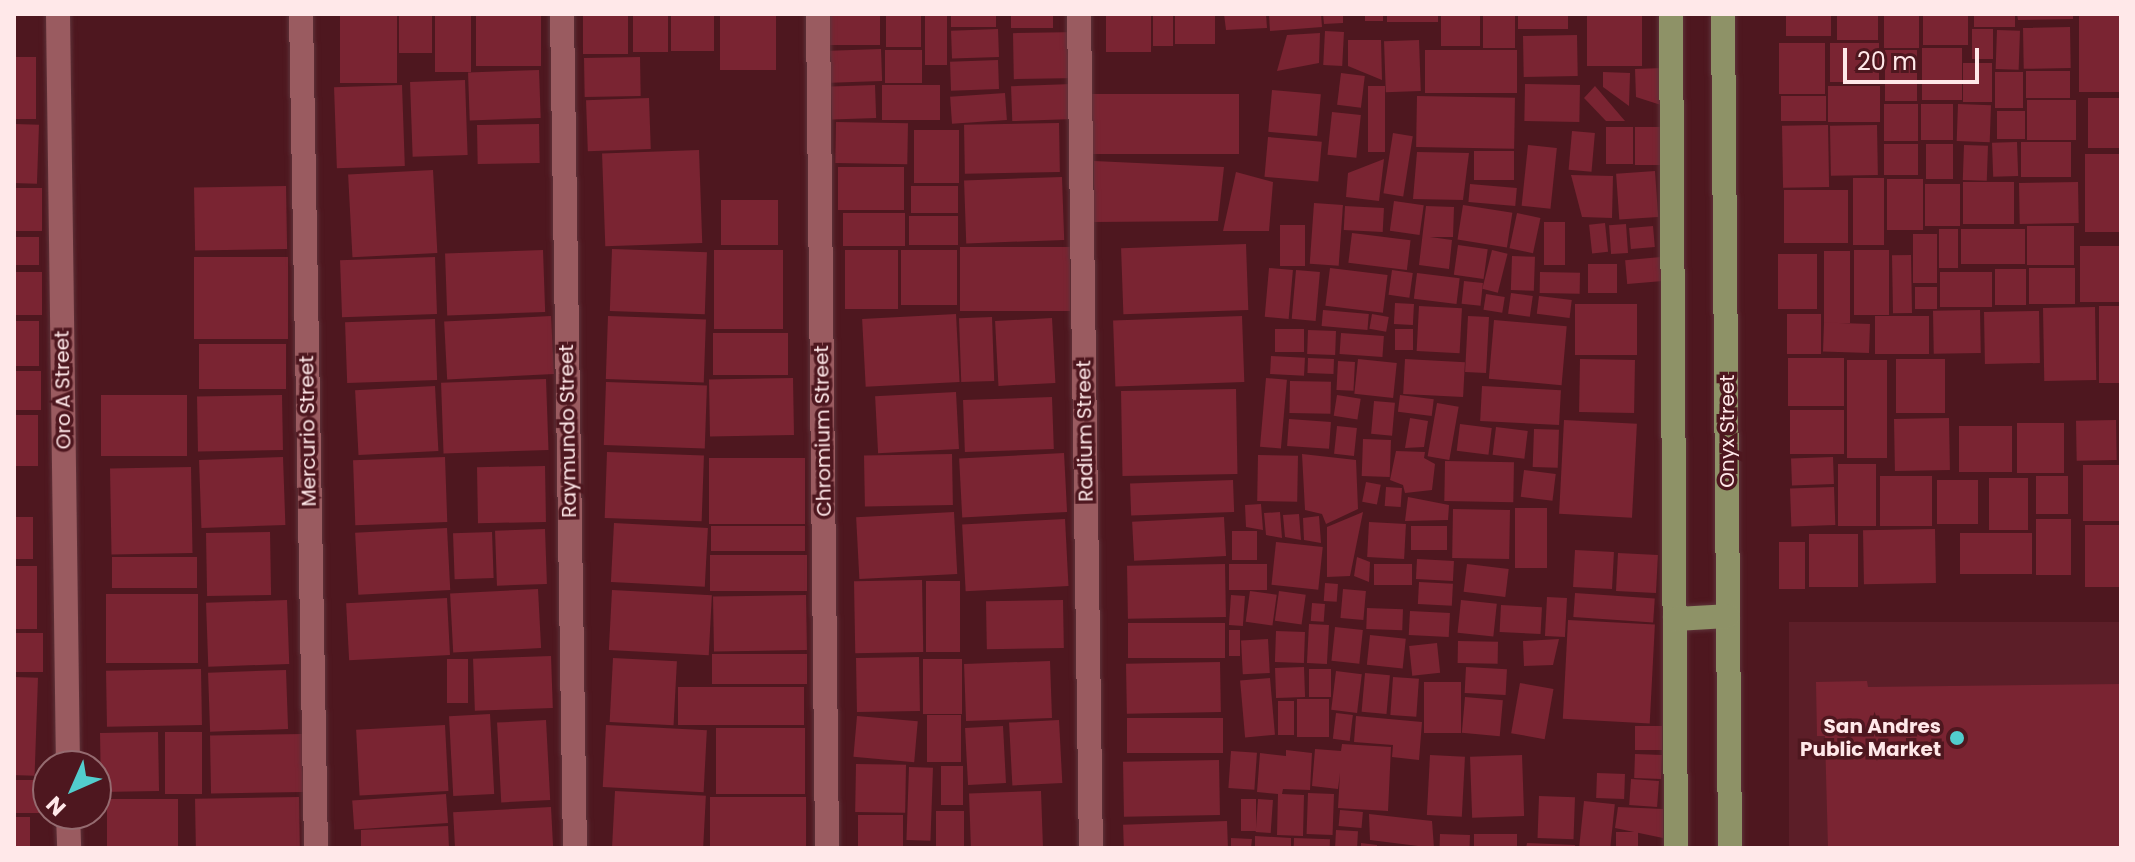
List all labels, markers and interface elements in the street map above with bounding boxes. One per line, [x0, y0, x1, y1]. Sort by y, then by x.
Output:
scale bar [1847, 32, 1983, 82]
text: 20 m [1857, 45, 1917, 78]
street label: Oro A Street [50, 330, 76, 450]
street label: Raymundo Street [554, 344, 582, 518]
street label: Chromium Street [810, 345, 836, 517]
street label: Mercurio Street [295, 355, 321, 507]
street label: Radium Street [1072, 360, 1098, 502]
street label: Onyx Street [1715, 374, 1739, 488]
place label: San Andres Public Market [1800, 714, 1941, 761]
marker: San Andres Public Market [1948, 729, 1966, 747]
north arrow [32, 750, 112, 830]
text: N [39, 789, 73, 823]

